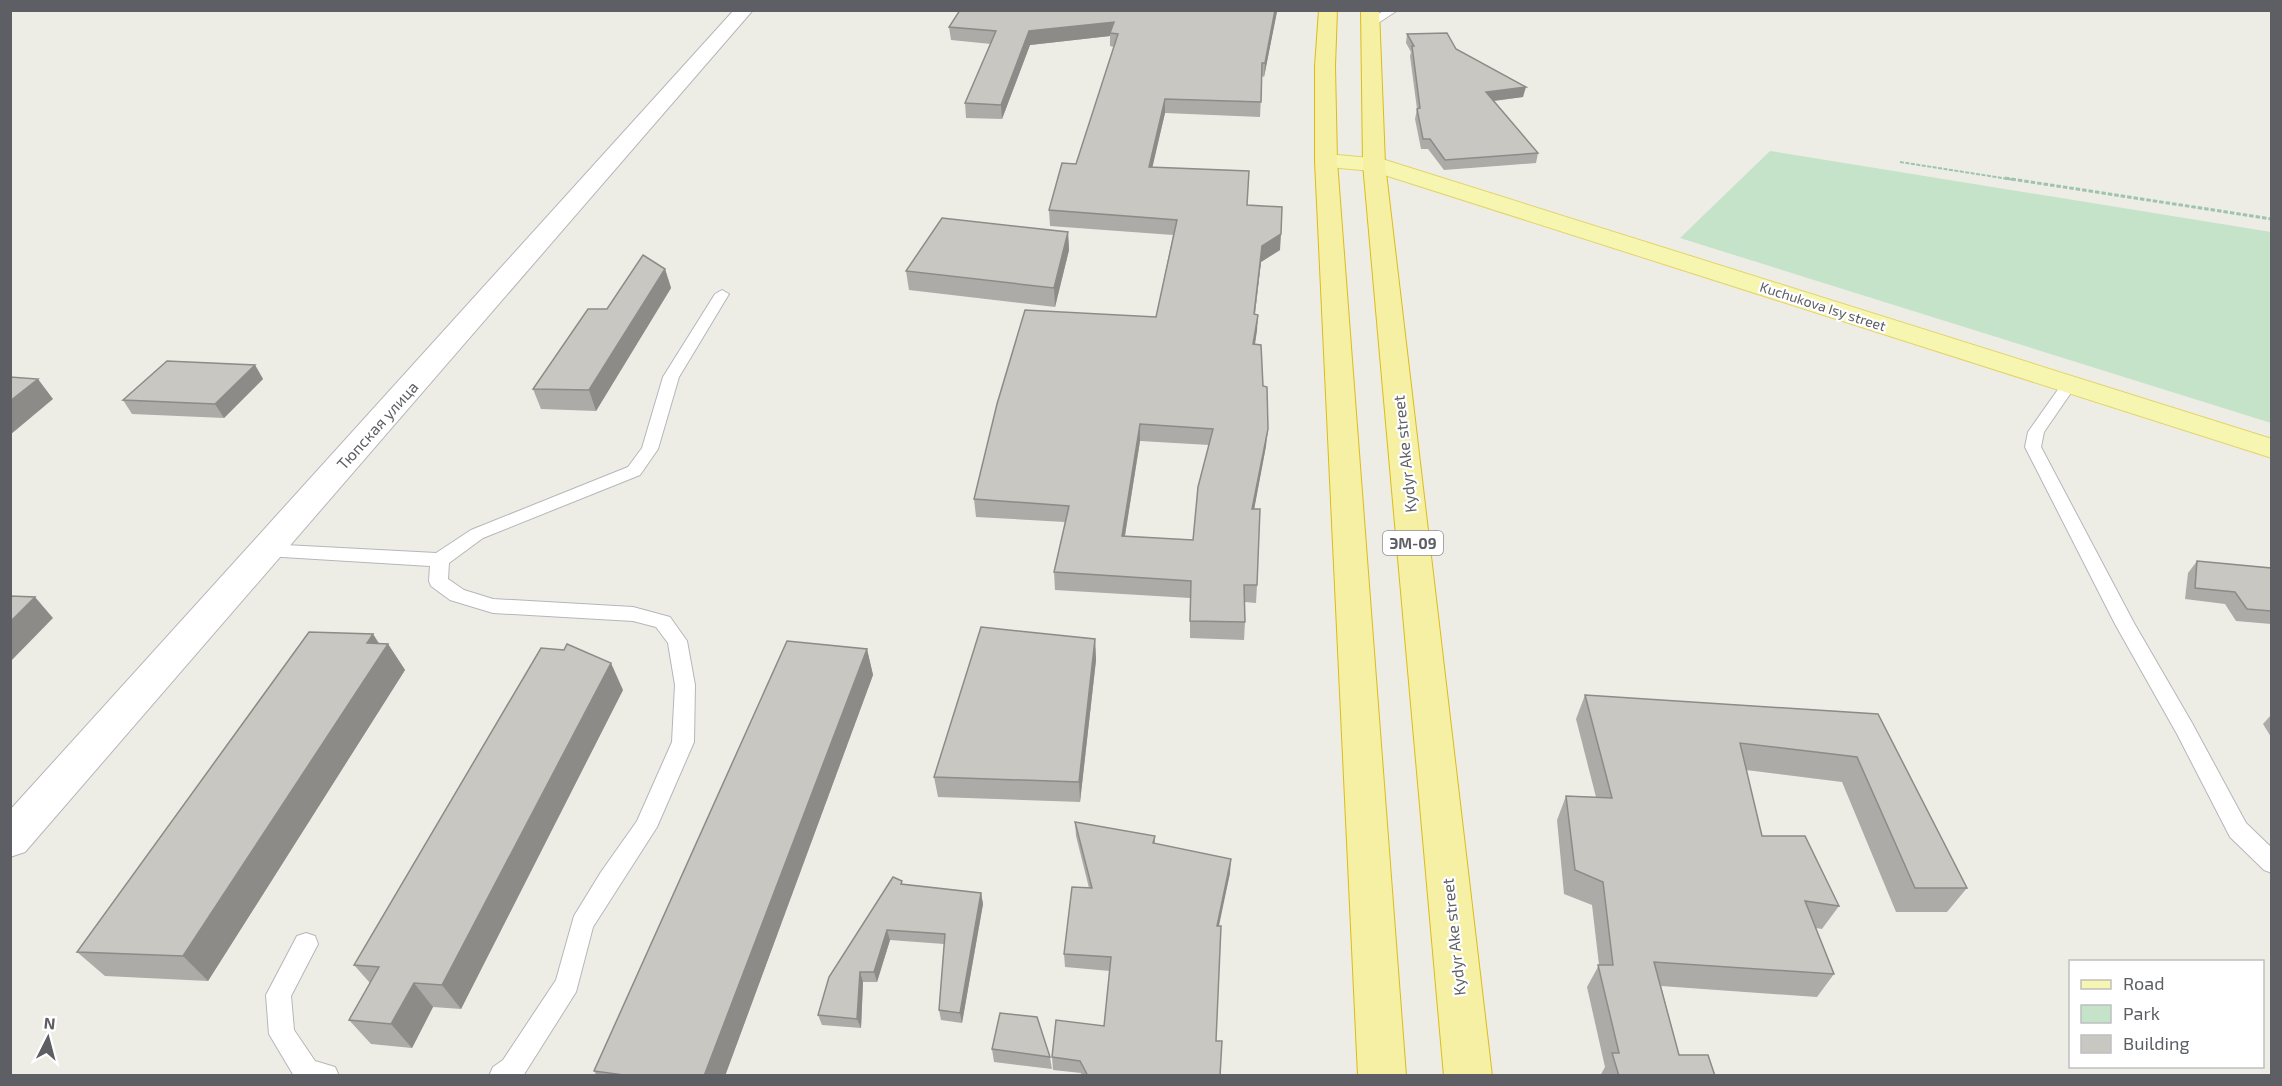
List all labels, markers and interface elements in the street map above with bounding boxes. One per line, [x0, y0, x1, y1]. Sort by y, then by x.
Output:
street label: Kuchukova Isy street [1758, 278, 1888, 334]
street label: Тюпская улица [332, 377, 422, 474]
street label: Kydyr Ake street [1388, 394, 1420, 514]
road number: ЭМ-09 [1383, 531, 1443, 555]
street label: Kydyr Ake street [1437, 877, 1469, 997]
legend [2069, 960, 2264, 1068]
text: Road [2123, 972, 2164, 994]
text: Park [2123, 1002, 2160, 1024]
north arrow [18, 1008, 78, 1068]
text: N [43, 1013, 56, 1033]
text: Building [2123, 1032, 2190, 1054]

